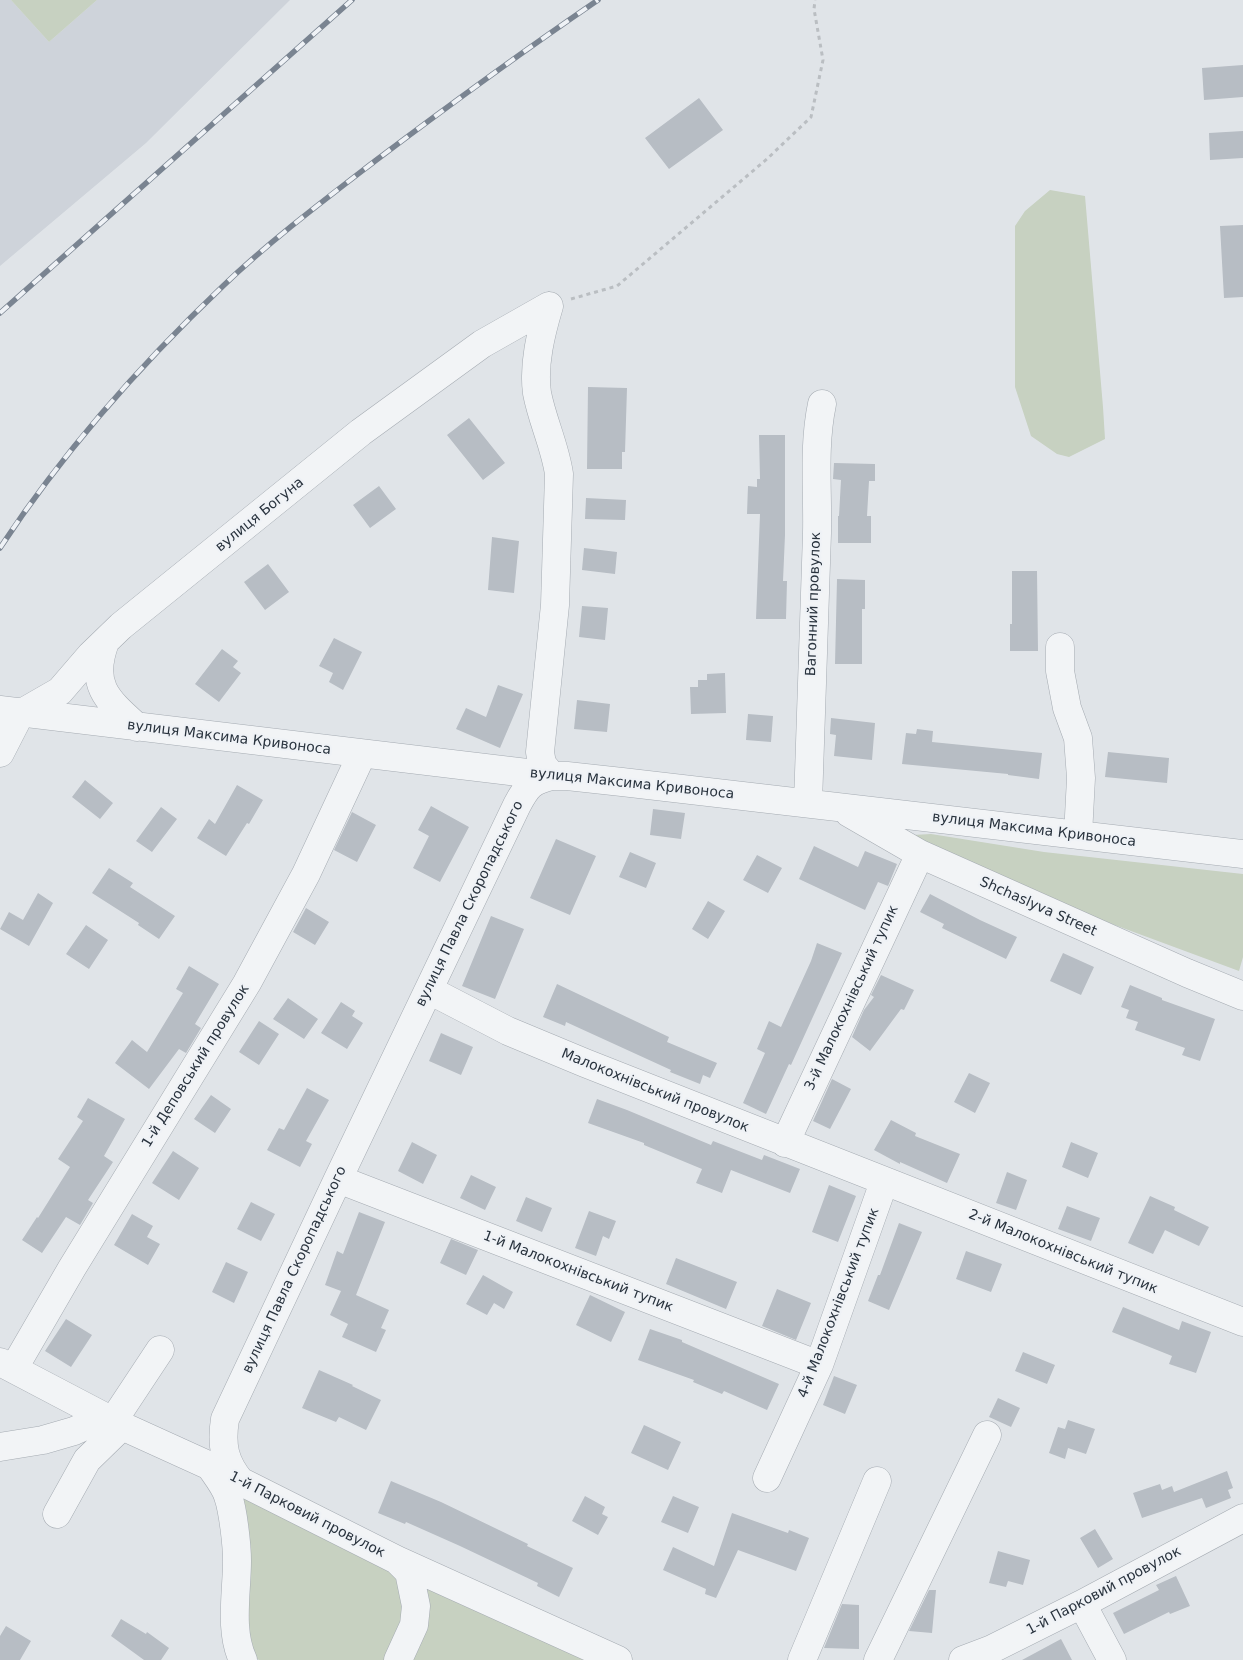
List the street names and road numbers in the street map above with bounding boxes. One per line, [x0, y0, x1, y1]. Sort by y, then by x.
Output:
street label: вулиця Богуна [213, 474, 307, 556]
street label: Вагонний провулок [803, 532, 825, 676]
street label: вулиця Максима Кривоноса [126, 717, 332, 759]
street label: вулиця Максима Кривоноса [529, 765, 735, 803]
street label: вулиця Павла Скоропадського [413, 798, 527, 1010]
street label: вулиця Максима Кривоноса [931, 809, 1137, 851]
street label: Shchaslyva Street [977, 874, 1099, 940]
street label: 3-й Малокохнівський тупик [802, 903, 902, 1093]
street label: 1-й Деповський провулок [139, 981, 253, 1151]
street label: Малокохнівський провулок [559, 1046, 751, 1136]
street label: вулиця Павла Скоропадського [239, 1164, 351, 1376]
street label: 4-й Малокохнівський тупик [795, 1205, 883, 1401]
street label: 2-й Малокохнівський тупик [966, 1206, 1160, 1298]
street label: 1-й Малокохнівський тупик [480, 1228, 676, 1316]
street label: 1-й Парковий провулок [226, 1468, 388, 1562]
street label: 1-й Парковий провулок [1024, 1543, 1184, 1639]

